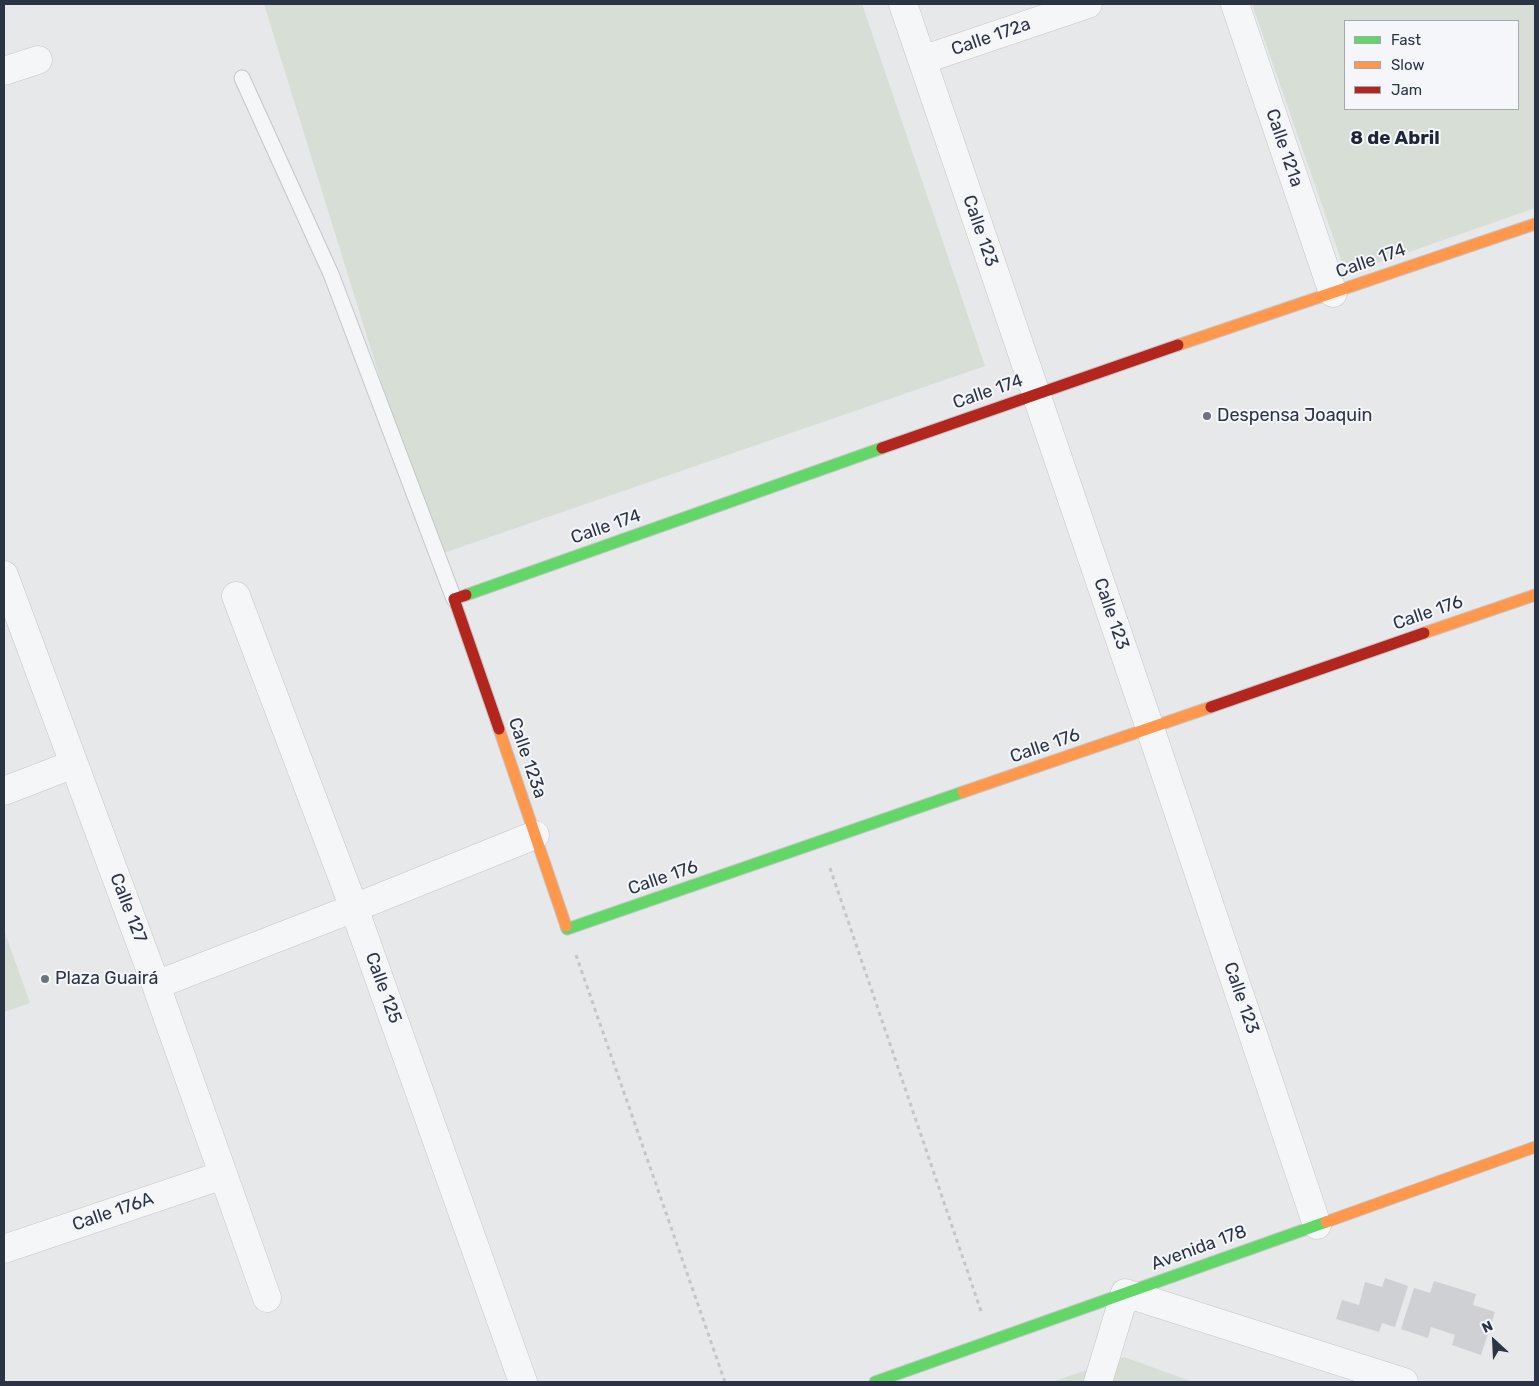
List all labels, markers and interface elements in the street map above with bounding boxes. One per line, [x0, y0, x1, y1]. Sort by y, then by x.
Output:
street label: Calle 172a [948, 13, 1034, 61]
legend [1344, 20, 1519, 110]
text: Fast [1391, 31, 1421, 49]
text: Slow [1391, 56, 1424, 74]
text: Jam [1391, 81, 1422, 99]
street label: Calle 121a [1261, 106, 1307, 190]
district label: 8 de Abril [1350, 128, 1440, 150]
street label: Calle 123 [958, 192, 1002, 270]
street label: Calle 174 [1333, 239, 1409, 283]
street label: Calle 174 [950, 370, 1026, 414]
place label: Despensa Joaquin [1217, 405, 1372, 427]
marker: Despensa Joaquin [1201, 410, 1213, 422]
street label: Calle 174 [568, 505, 644, 549]
street label: Calle 123 [1089, 575, 1133, 653]
street label: Calle 176 [1390, 591, 1466, 635]
street label: Calle 123a [503, 715, 551, 801]
street label: Calle 176 [1007, 724, 1083, 768]
street label: Calle 176 [625, 856, 701, 900]
street label: Calle 127 [105, 870, 151, 946]
street label: Calle 125 [360, 949, 406, 1027]
street label: Calle 123 [1219, 959, 1263, 1037]
place label: Plaza Guairá [55, 968, 158, 990]
marker: Plaza Guairá [39, 973, 51, 985]
street label: Calle 176A [70, 1188, 156, 1236]
street label: Avenida 178 [1148, 1221, 1250, 1275]
north arrow [1469, 1316, 1519, 1366]
text: N [1479, 1317, 1496, 1337]

